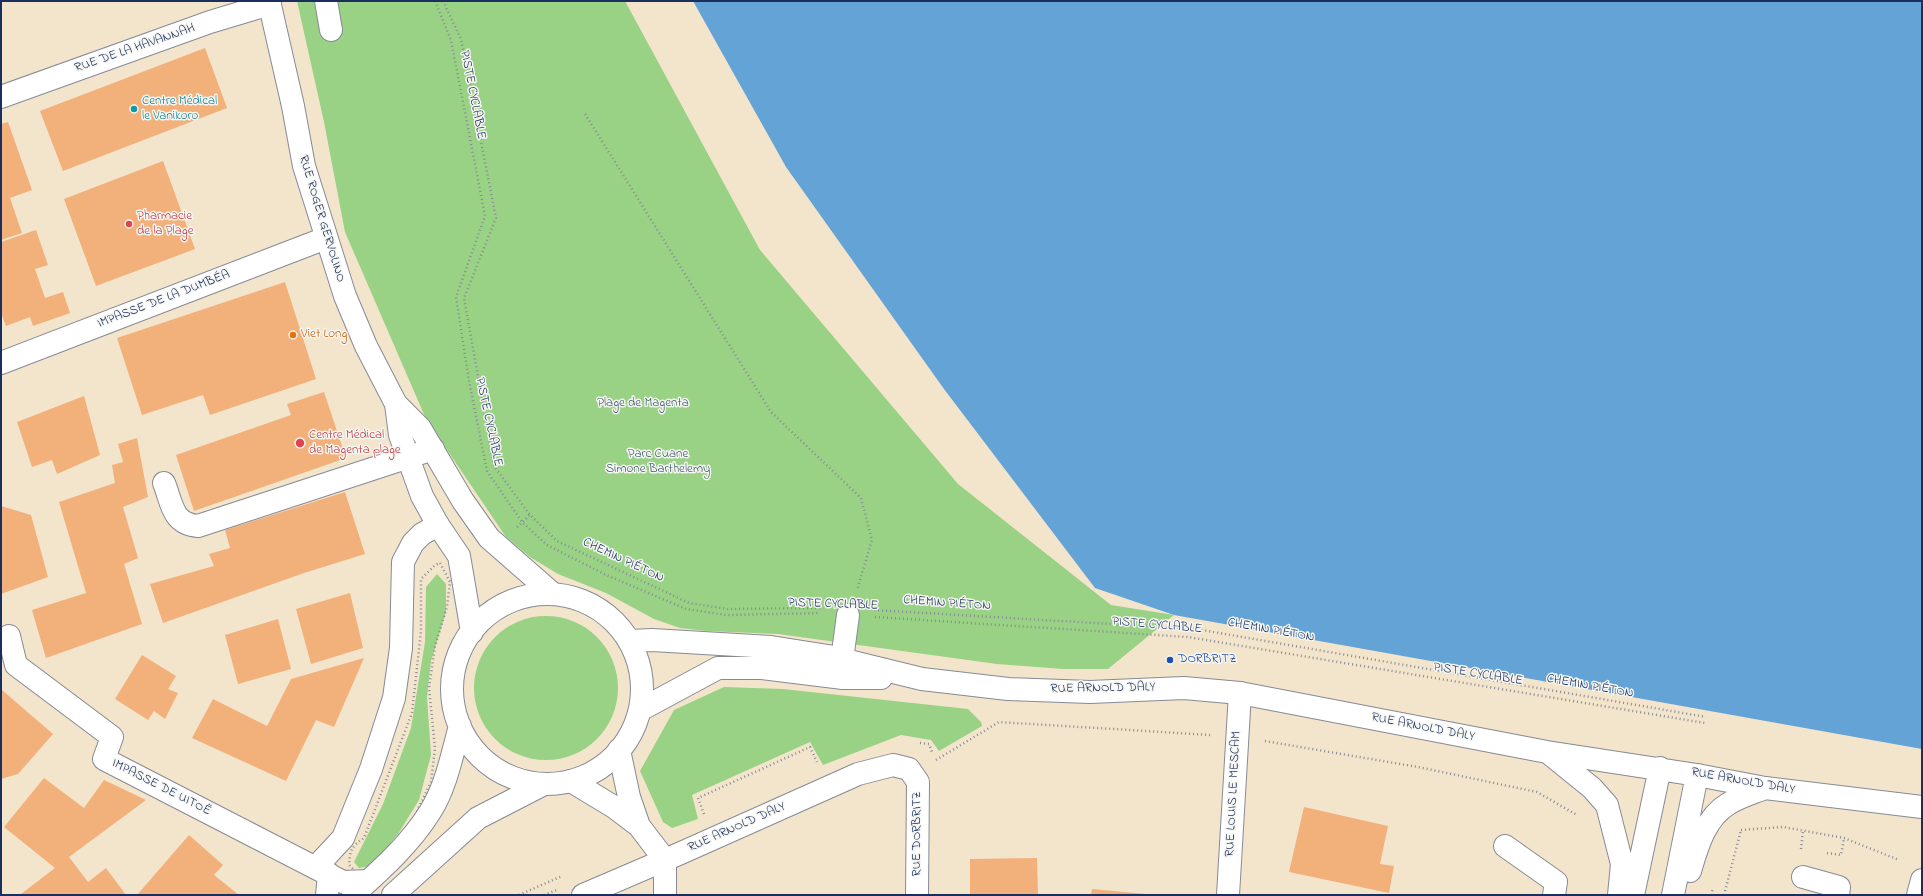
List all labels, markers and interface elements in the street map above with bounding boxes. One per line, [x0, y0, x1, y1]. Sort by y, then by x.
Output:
street label: RUE DE LA HAVANNAH [73, 21, 197, 77]
street label: PISTE CYCLABLE [456, 49, 488, 141]
place label: Centre Médical le Vanikoro [142, 94, 217, 125]
marker: Centre Médical le Vanikoro [129, 104, 139, 114]
street label: RUE ROGER GERVOLINO [294, 154, 348, 284]
place label: Pharmacie de la Plage [137, 209, 193, 240]
marker: Pharmacie de la Plage [124, 219, 134, 229]
street label: IMPASSE DE LA DUMBÉA [96, 268, 232, 332]
place label: Viet Long [301, 327, 347, 343]
marker: Viet Long [288, 330, 298, 340]
street label: PISTE CYCLABLE [471, 376, 505, 468]
park label: Plage de Magenta [597, 396, 689, 412]
place label: Centre Médical de Magenta plage [309, 428, 401, 459]
marker: Centre Médical de Magenta plage [294, 437, 306, 449]
park label: Parc Cuane Simone Barthelemy [606, 447, 710, 478]
street label: CHEMIN PIÉTON [580, 535, 666, 587]
street label: CHEMIN PIÉTON [903, 593, 991, 615]
street label: PISTE CYCLABLE [788, 596, 878, 614]
street label: PISTE CYCLABLE [1111, 614, 1203, 638]
street label: CHEMIN PIÉTON [1226, 616, 1316, 646]
place label: DORBRITZ [1178, 652, 1236, 668]
marker: DORBRITZ [1165, 655, 1175, 665]
street label: PISTE CYCLABLE [1432, 660, 1524, 690]
street label: CHEMIN PIÉTON [1545, 672, 1635, 702]
street label: RUE ARNOLD DALY [1050, 680, 1156, 698]
street label: RUE ARNOLD DALY [1370, 710, 1476, 746]
street label: RUE LOUIS LE MESCAM [1223, 731, 1245, 857]
street label: IMPASSE DE UITOË [109, 756, 213, 820]
street label: RUE ARNOLD DALY [1690, 765, 1796, 799]
street label: RUE DORBRITZ [910, 792, 926, 876]
street label: RUE ARNOLD DALY [686, 800, 788, 856]

